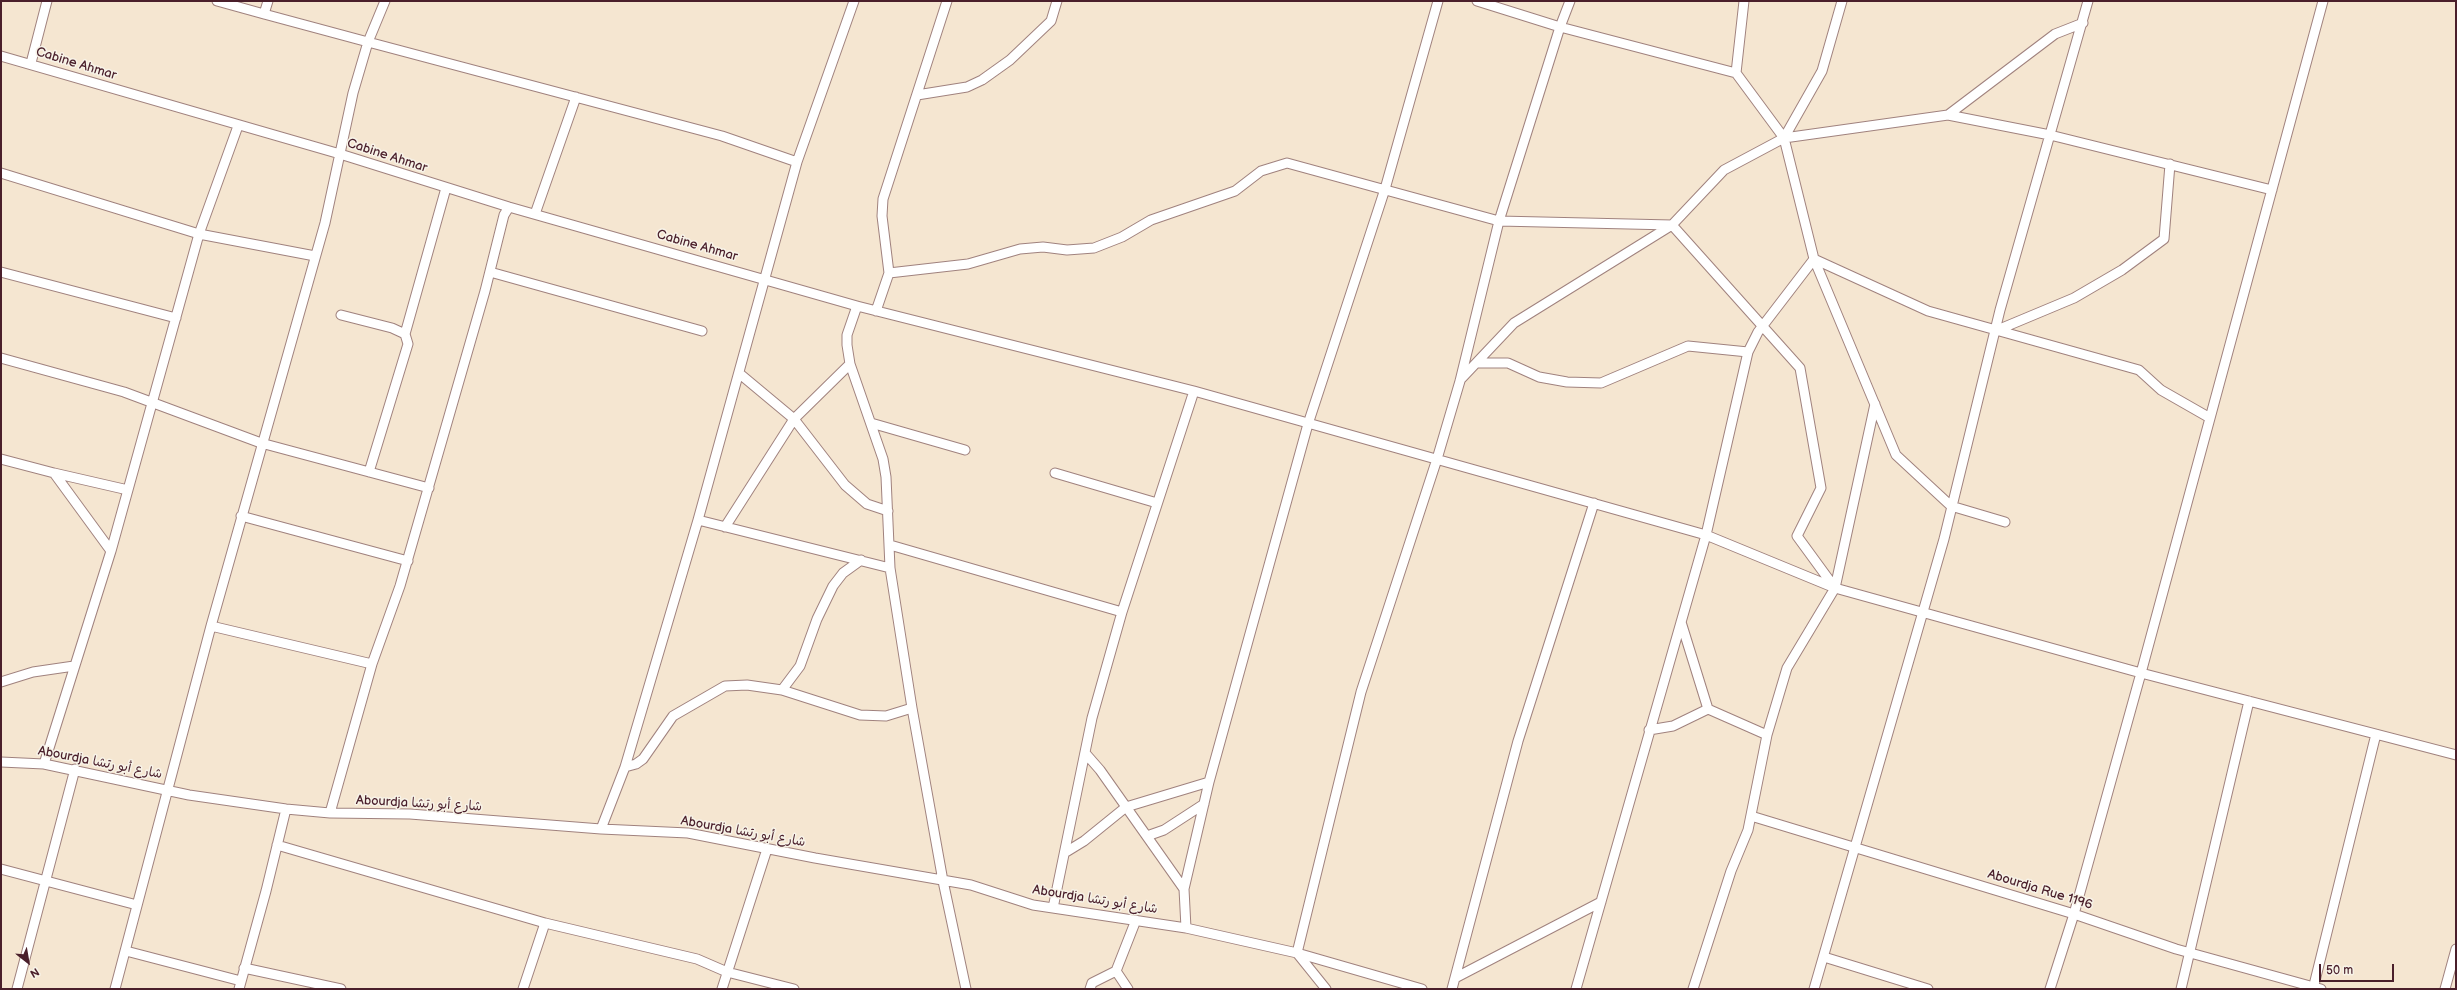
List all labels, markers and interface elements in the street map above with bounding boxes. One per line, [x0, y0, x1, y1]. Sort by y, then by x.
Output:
street label: Cabine Ahmar [34, 44, 118, 84]
street label: Cabine Ahmar [345, 136, 429, 176]
street label: Cabine Ahmar [655, 227, 739, 265]
street label: Abourdja شارع أبو رتشا [37, 743, 163, 783]
street label: Abourdja شارع أبو رتشا [356, 793, 482, 815]
street label: Abourdja شارع أبو رتشا [679, 813, 807, 851]
street label: Abourdja Rue 1196 [1986, 867, 2094, 913]
street label: Abourdja شارع أبو رتشا [1031, 882, 1159, 918]
north arrow [8, 942, 48, 982]
scale bar [2321, 956, 2396, 982]
text: 50 m [2326, 963, 2353, 978]
text: N [28, 965, 41, 980]

